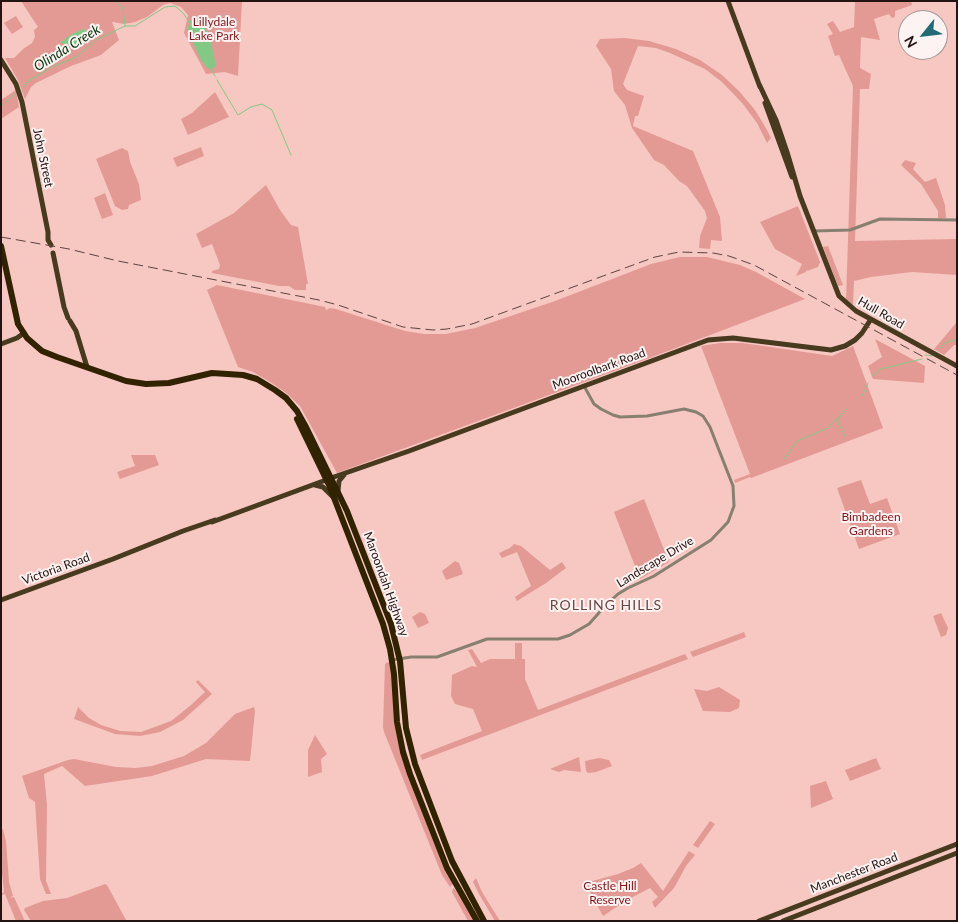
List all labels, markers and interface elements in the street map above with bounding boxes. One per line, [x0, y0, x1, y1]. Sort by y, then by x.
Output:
north arrow [898, 10, 948, 60]
park label: Lillydale Lake Park [189, 15, 239, 43]
water label: Olinda Creek [31, 21, 103, 75]
text: N [900, 33, 920, 51]
street label: John Street [30, 127, 56, 189]
street label: Hull Road [855, 294, 907, 332]
street label: Mooroolbark Road [551, 345, 647, 393]
park label: Bimbadeen Gardens [841, 510, 901, 538]
street label: Maroondah Highway [360, 530, 412, 638]
street label: Landscape Drive [614, 533, 696, 591]
street label: Victoria Road [20, 550, 92, 588]
district label: ROLLING HILLS [548, 597, 664, 613]
street label: Manchester Road [808, 850, 900, 896]
park label: Castle Hill Reserve [583, 879, 637, 907]

